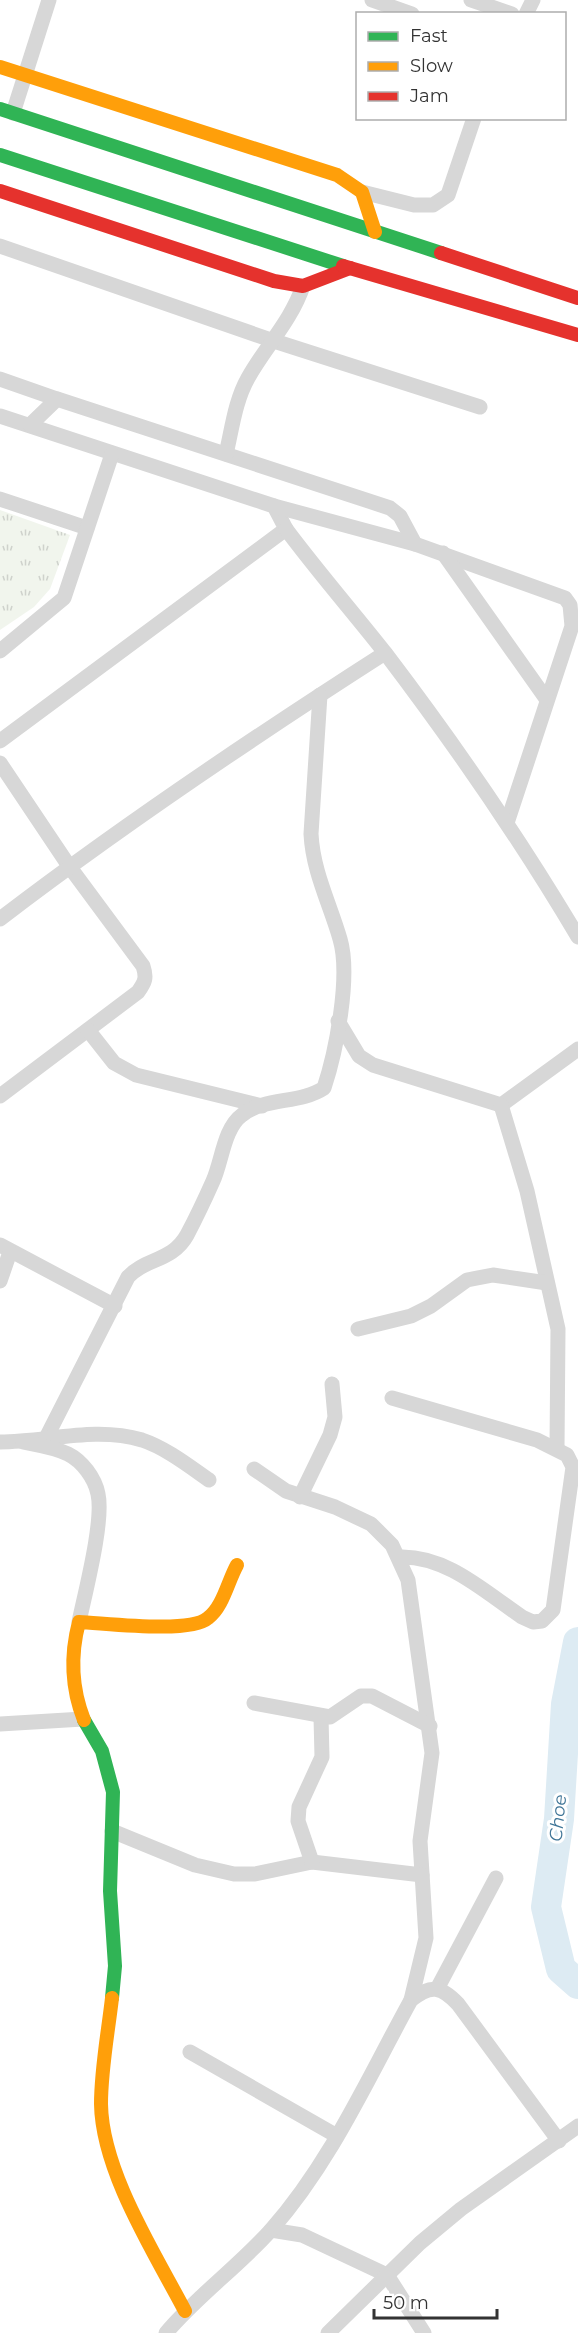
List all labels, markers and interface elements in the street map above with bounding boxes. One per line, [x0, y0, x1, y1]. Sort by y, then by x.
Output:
legend [356, 12, 566, 120]
text: Fast [410, 25, 448, 47]
text: Slow [410, 55, 453, 77]
text: Jam [409, 85, 449, 107]
water label: Choe [545, 1793, 571, 1843]
scale bar [374, 2282, 497, 2320]
text: 50 m [383, 2292, 429, 2314]

